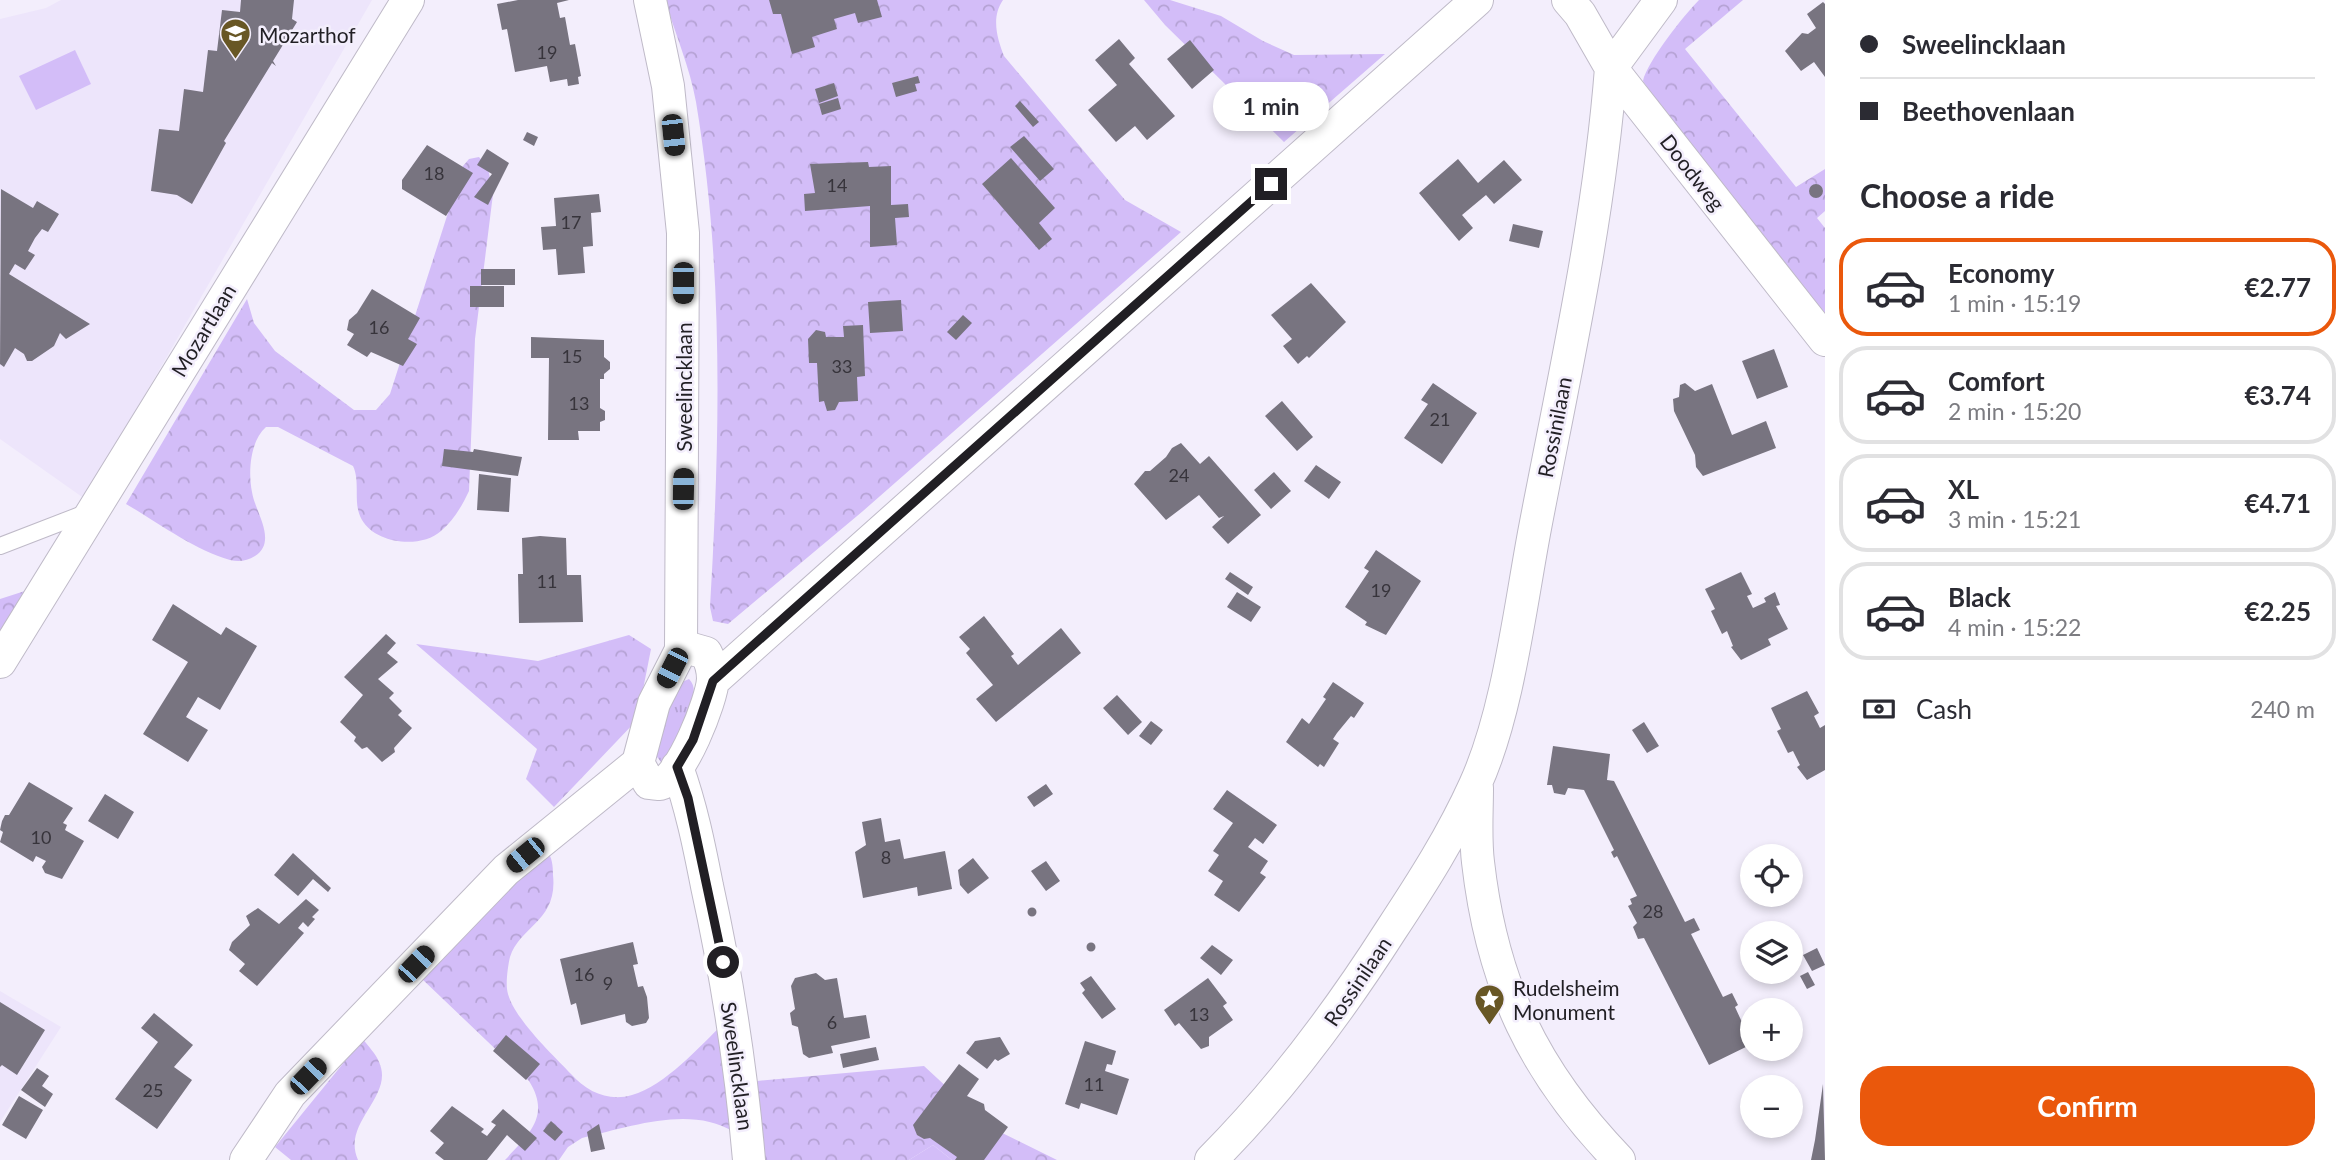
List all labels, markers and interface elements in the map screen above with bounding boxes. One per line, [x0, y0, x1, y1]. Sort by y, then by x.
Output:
school or university icon: Mozarthof [219, 17, 253, 61]
place label: Mozarthof [259, 22, 356, 47]
text: Sweelincklaan [1902, 28, 2066, 60]
house number: 19 [537, 41, 557, 63]
callout: 1 min [1213, 82, 1329, 132]
text: 1 min [1242, 92, 1300, 120]
text: Beethovenlaan [1902, 95, 2075, 127]
car [661, 113, 686, 157]
street label: Doodweg [1656, 129, 1731, 215]
house number: 18 [424, 162, 444, 184]
route end [1255, 168, 1287, 200]
house number: 14 [827, 174, 847, 196]
text: Choose a ride [1860, 176, 2054, 215]
house number: 17 [561, 211, 581, 233]
icon: car [1864, 256, 1927, 319]
text: Economy [1948, 257, 2054, 289]
car [673, 262, 694, 304]
text: €2.77 [2245, 271, 2311, 303]
street label: Mozartlaan [166, 279, 240, 381]
text: 1 min · 15:19 [1948, 289, 2081, 317]
house number: 16 [369, 316, 389, 338]
street label: Sweelincklaan [671, 322, 696, 452]
house number: 15 [562, 345, 582, 367]
house number: 33 [832, 355, 852, 377]
icon: car [1864, 364, 1927, 427]
text: Comfort [1948, 365, 2045, 397]
street label: Rossinilaan [1532, 375, 1576, 479]
text: €3.74 [2245, 379, 2311, 411]
house number: 13 [569, 392, 589, 414]
text: 2 min · 15:20 [1948, 397, 2081, 425]
house number: 21 [1430, 408, 1450, 430]
house number: 24 [1169, 464, 1189, 486]
car [673, 468, 694, 510]
icon: car [1864, 472, 1927, 535]
text: XL [1948, 473, 1979, 505]
text: €4.71 [2245, 487, 2311, 519]
text: 3 min · 15:21 [1948, 505, 2081, 533]
house number: 11 [537, 570, 557, 592]
house number: 19 [1371, 579, 1391, 601]
icon: car [1864, 580, 1927, 643]
text: Black [1948, 581, 2011, 613]
text: €2.25 [2245, 595, 2311, 627]
text: 4 min · 15:22 [1948, 613, 2081, 641]
car [654, 645, 691, 691]
icon: cash [1860, 690, 1898, 728]
text: Cash [1916, 693, 1972, 725]
text: 240 m [2250, 695, 2315, 723]
house number: 10 [31, 826, 51, 848]
car [503, 834, 548, 876]
map controls [1740, 844, 1803, 1138]
button: locate [1740, 844, 1803, 907]
house number: 8 [881, 846, 891, 868]
house number: 28 [1643, 900, 1663, 922]
button: layers [1740, 921, 1803, 984]
street label: Rossinilaan [1318, 932, 1396, 1030]
car [394, 942, 439, 986]
route start [707, 946, 739, 978]
house number: 16 [574, 963, 594, 985]
house number: 9 [603, 972, 613, 994]
place label: Rudelsheim Monument [1513, 975, 1619, 1024]
place icon: Rudelsheim Monument [1473, 982, 1507, 1026]
button: + [1740, 998, 1803, 1061]
street label: Sweelincklaan [717, 1000, 759, 1132]
house number: 13 [1189, 1003, 1209, 1025]
house number: 6 [827, 1011, 837, 1033]
car [286, 1054, 331, 1098]
button: Confirm [1860, 1066, 2315, 1146]
house number: 11 [1084, 1073, 1104, 1095]
button: − [1740, 1075, 1803, 1138]
house number: 25 [143, 1079, 163, 1101]

